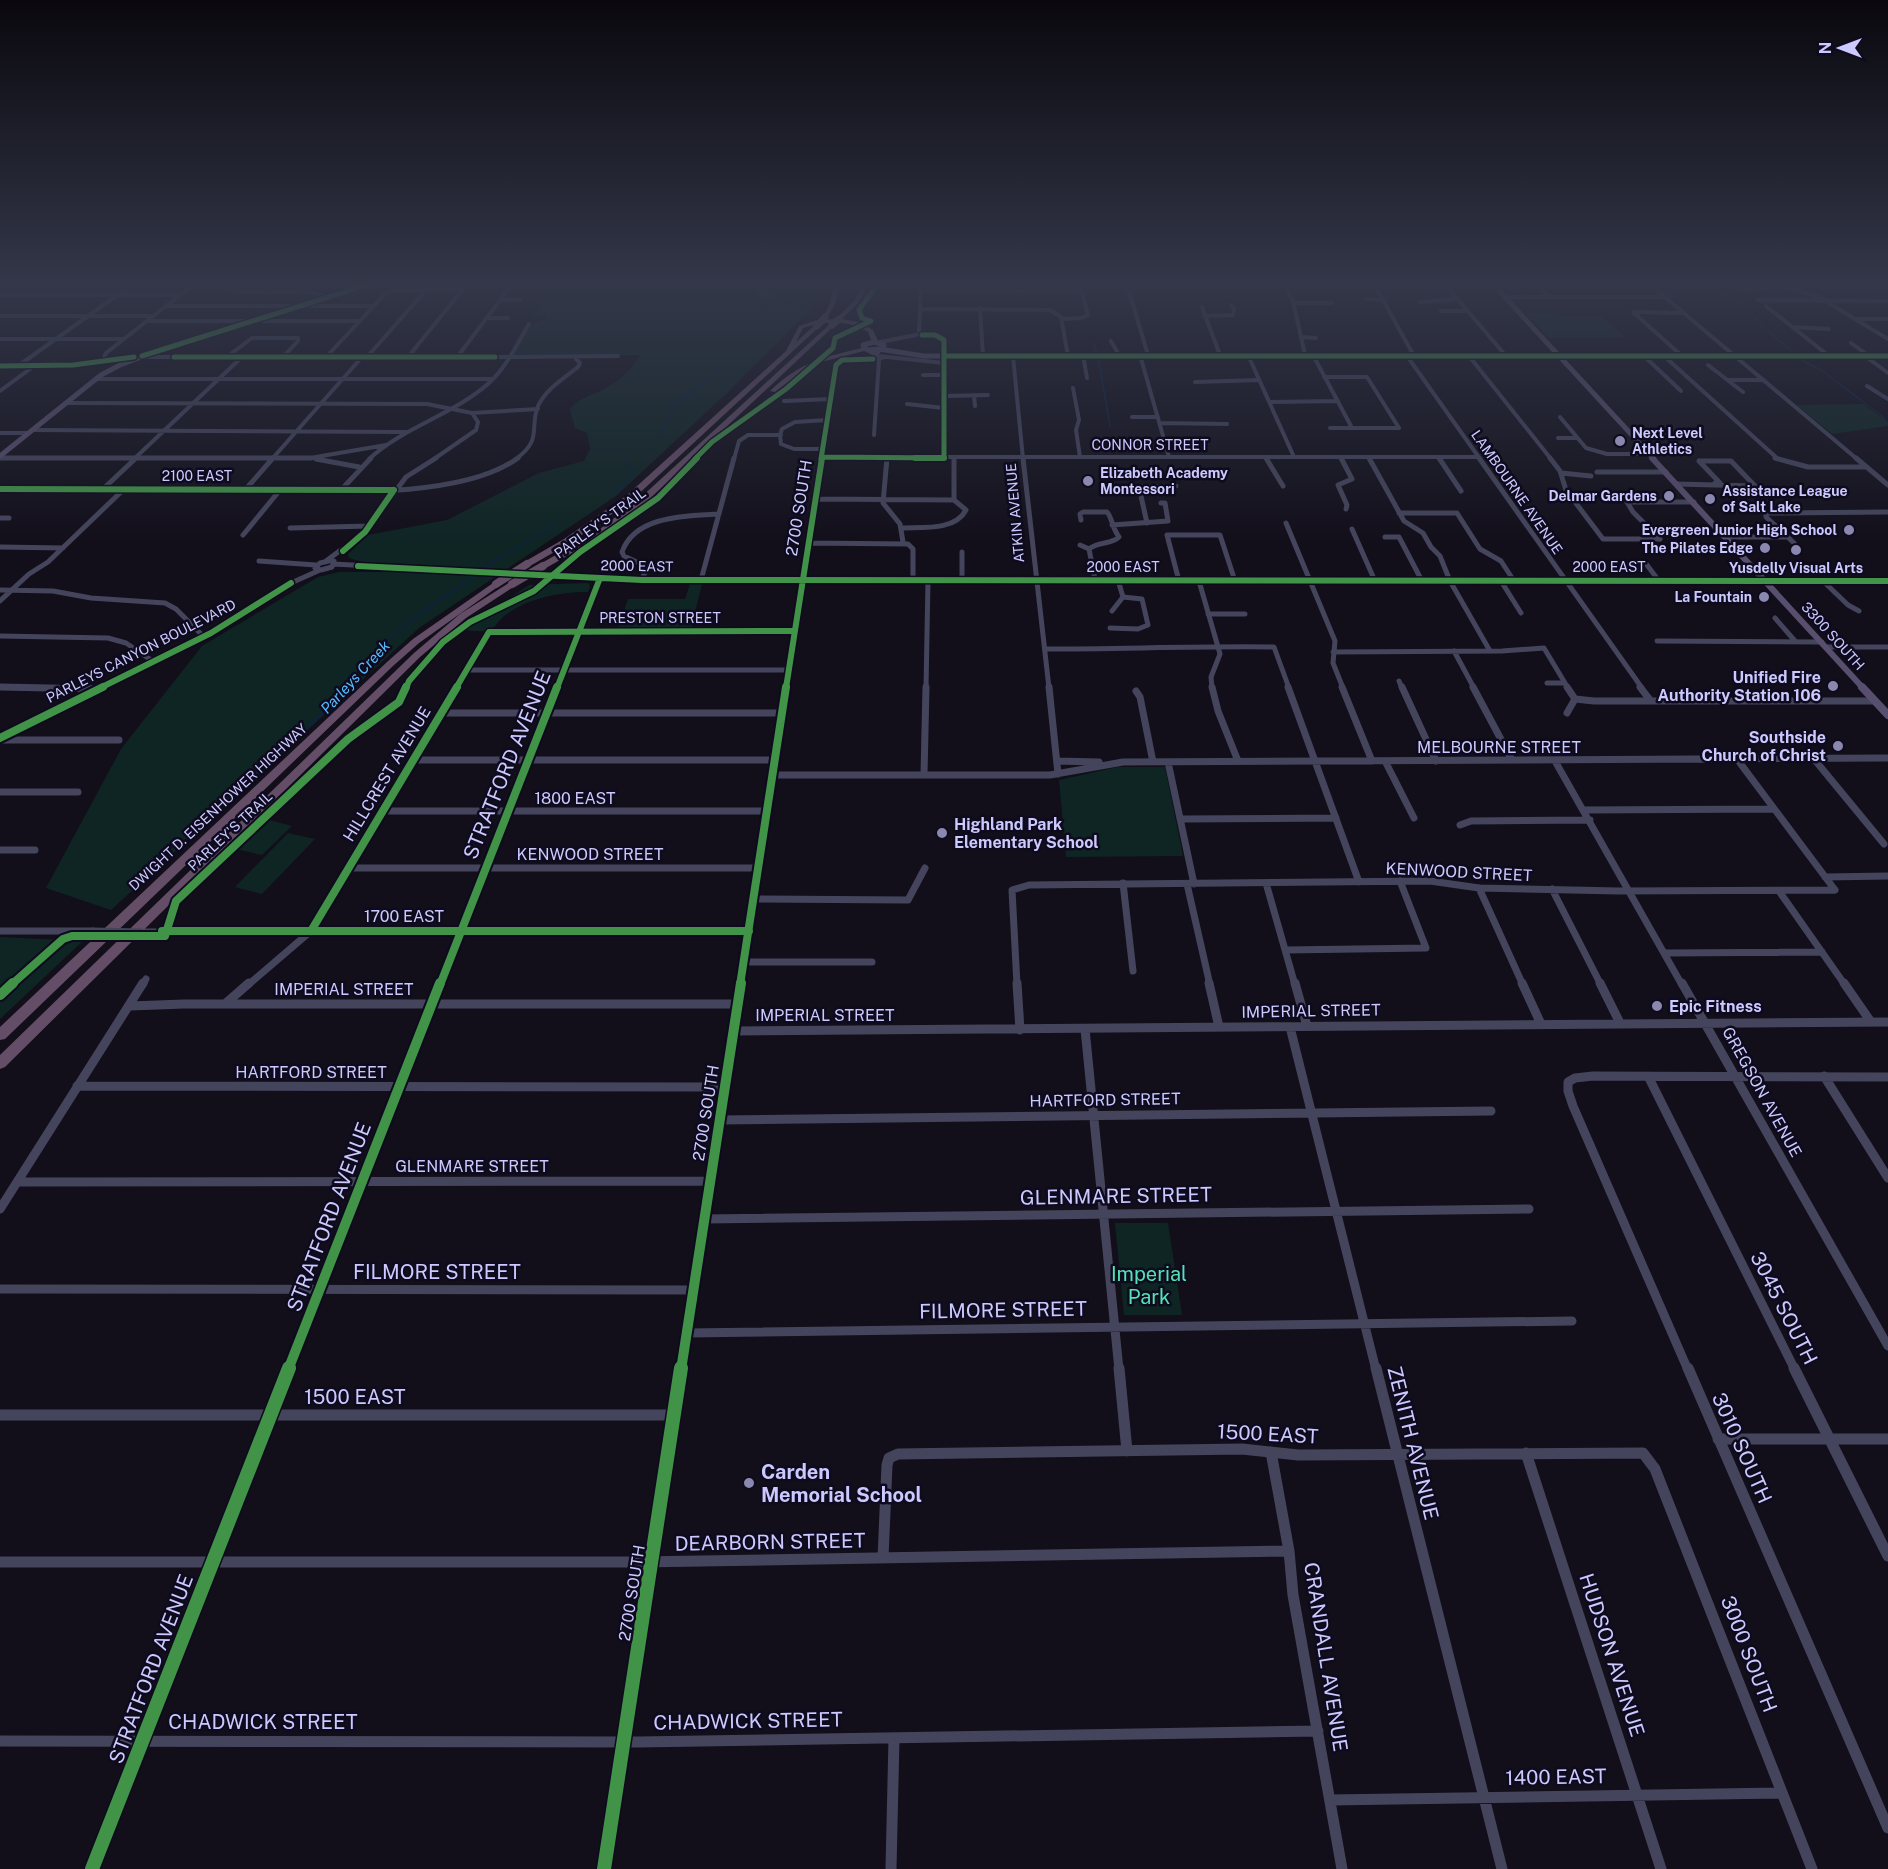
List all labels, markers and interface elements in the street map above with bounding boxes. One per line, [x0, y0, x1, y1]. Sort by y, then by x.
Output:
north arrow [1810, 18, 1870, 78]
text: N [1816, 42, 1835, 54]
place label: Next Level Athletics [1632, 425, 1703, 457]
street label: LAMBOURNE AVENUE [1468, 427, 1566, 557]
marker: Next Level Athletics [1613, 434, 1627, 448]
street label: CONNOR STREET [1091, 437, 1209, 453]
street label: 2700 SOUTH [782, 459, 816, 557]
street label: ATKIN AVENUE [1003, 462, 1027, 564]
place label: Elizabeth Academy Montessori [1100, 465, 1228, 497]
street label: 2100 EAST [162, 468, 232, 484]
marker: Elizabeth Academy Montessori [1081, 474, 1095, 488]
place label: Assistance League of Salt Lake [1722, 483, 1848, 515]
street label: PARLEY'S TRAIL [551, 484, 649, 562]
place label: Delmar Gardens [1548, 488, 1657, 504]
marker: Delmar Gardens [1662, 489, 1676, 503]
marker: Assistance League of Salt Lake [1703, 492, 1717, 506]
place label: Evergreen Junior High School [1641, 522, 1837, 538]
marker: Evergreen Junior High School [1842, 523, 1856, 537]
place label: The Pilates Edge [1642, 540, 1753, 556]
marker: The Pilates Edge [1758, 541, 1772, 555]
marker: Yusdelly Visual Arts [1789, 543, 1803, 557]
street label: 2000 EAST [600, 557, 674, 575]
street label: 2000 EAST [1086, 559, 1160, 575]
street label: 2000 EAST [1572, 559, 1646, 575]
place label: Yusdelly Visual Arts [1729, 560, 1863, 576]
place label: La Fountain [1674, 589, 1752, 605]
marker: La Fountain [1757, 590, 1771, 604]
street label: PARLEYS CANYON BOULEVARD [44, 596, 238, 706]
street label: 3300 SOUTH [1798, 599, 1868, 673]
street label: PRESTON STREET [599, 610, 721, 626]
water label: Parleys Creek [317, 636, 394, 717]
street label: STRATFORD AVENUE [458, 667, 556, 863]
place label: Unified Fire Authority Station 106 [1657, 668, 1821, 705]
marker: Unified Fire Authority Station 106 [1826, 679, 1840, 693]
street label: HILLCREST AVENUE [339, 703, 435, 845]
street label: DWIGHT D. EISENHOWER HIGHWAY [126, 720, 311, 894]
place label: Southside Church of Christ [1701, 728, 1826, 765]
street label: MELBOURNE STREET [1417, 738, 1582, 757]
marker: Southside Church of Christ [1831, 739, 1845, 753]
street label: PARLEY'S TRAIL [185, 788, 275, 874]
street label: 1800 EAST [534, 789, 616, 808]
place label: Highland Park Elementary School [954, 815, 1099, 852]
marker: Highland Park Elementary School [935, 826, 949, 840]
street label: KENWOOD STREET [517, 845, 664, 864]
street label: KENWOOD STREET [1385, 859, 1533, 885]
street label: 1700 EAST [364, 907, 445, 926]
street label: IMPERIAL STREET [274, 980, 414, 999]
place label: Epic Fitness [1669, 997, 1762, 1016]
marker: Epic Fitness [1650, 999, 1664, 1013]
street label: IMPERIAL STREET [1241, 1000, 1381, 1022]
street label: IMPERIAL STREET [755, 1006, 895, 1025]
street label: GREGSON AVENUE [1718, 1024, 1806, 1160]
street label: HARTFORD STREET [235, 1063, 387, 1082]
street label: 2700 SOUTH [689, 1064, 723, 1162]
street label: HARTFORD STREET [1029, 1089, 1181, 1111]
street label: STRATFORD AVENUE [282, 1119, 376, 1315]
street label: GLENMARE STREET [395, 1157, 549, 1176]
street label: GLENMARE STREET [1020, 1182, 1212, 1210]
street label: 3045 SOUTH [1745, 1248, 1823, 1368]
street label: FILMORE STREET [353, 1260, 521, 1284]
park label: Imperial Park [1111, 1262, 1187, 1309]
street label: FILMORE STREET [919, 1297, 1087, 1323]
street label: ZENITH AVENUE [1382, 1364, 1444, 1522]
street label: 1500 EAST [304, 1385, 406, 1409]
street label: 3010 SOUTH [1707, 1389, 1777, 1507]
street label: 1500 EAST [1217, 1419, 1319, 1449]
place label: Carden Memorial School [761, 1460, 922, 1507]
marker: Carden Memorial School [742, 1476, 756, 1490]
street label: DEARBORN STREET [674, 1528, 866, 1556]
street label: 2700 SOUTH [615, 1544, 649, 1642]
street label: CRANDALL AVENUE [1299, 1561, 1353, 1753]
street label: HUDSON AVENUE [1574, 1570, 1650, 1740]
street label: STRATFORD AVENUE [104, 1571, 198, 1767]
street label: 3000 SOUTH [1716, 1593, 1782, 1715]
street label: CHADWICK STREET [653, 1707, 843, 1735]
street label: CHADWICK STREET [168, 1710, 358, 1734]
street label: 1400 EAST [1505, 1764, 1607, 1790]

